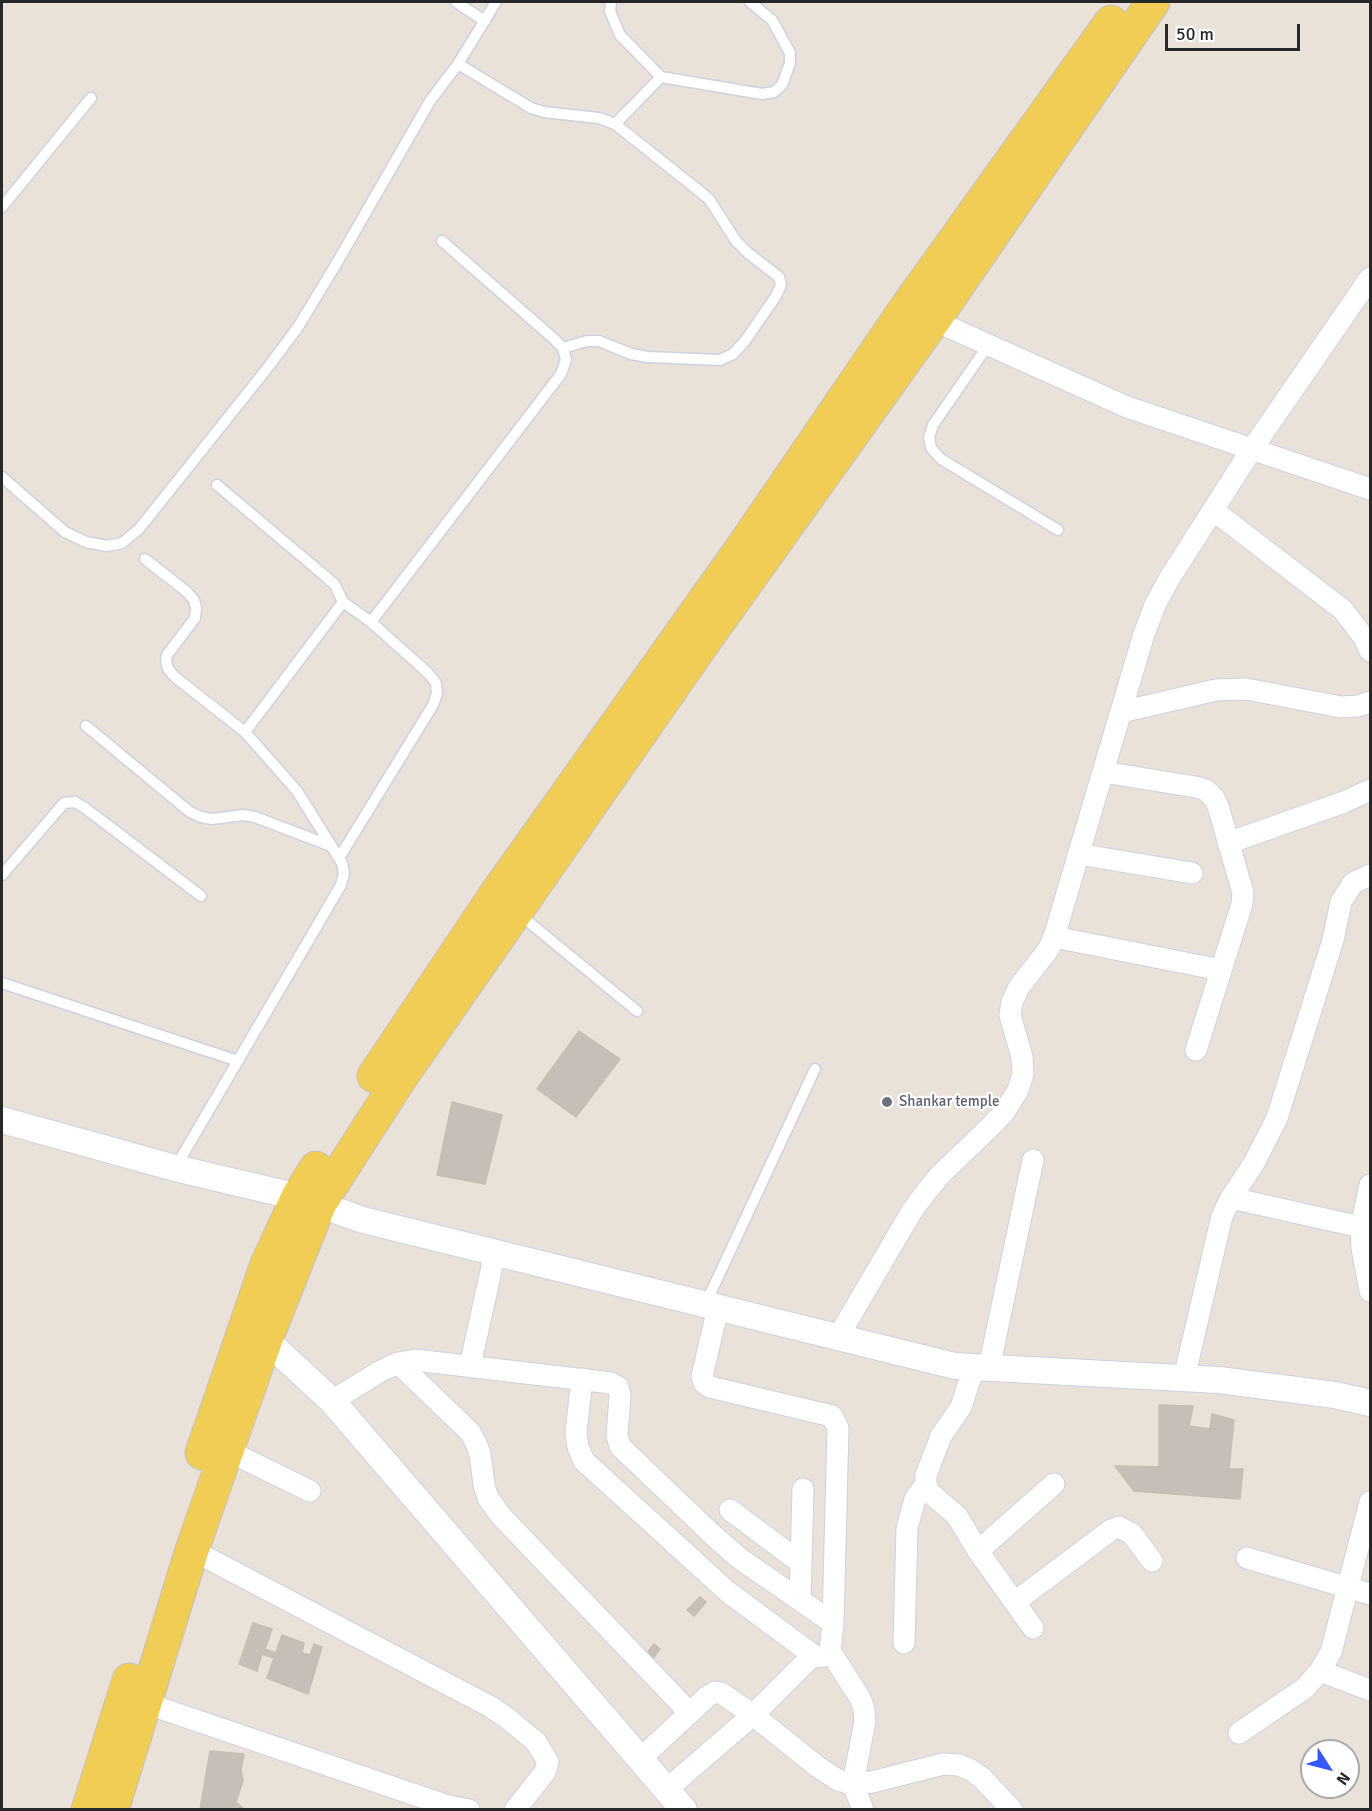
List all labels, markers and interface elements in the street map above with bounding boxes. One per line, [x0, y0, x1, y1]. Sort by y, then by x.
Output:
scale bar [1168, 12, 1303, 50]
text: 50 m [1176, 23, 1214, 45]
place label: Shankar temple [899, 1093, 1000, 1111]
marker: Shankar temple [880, 1095, 894, 1109]
north arrow [1300, 1739, 1360, 1799]
text: N [1332, 1768, 1354, 1789]

